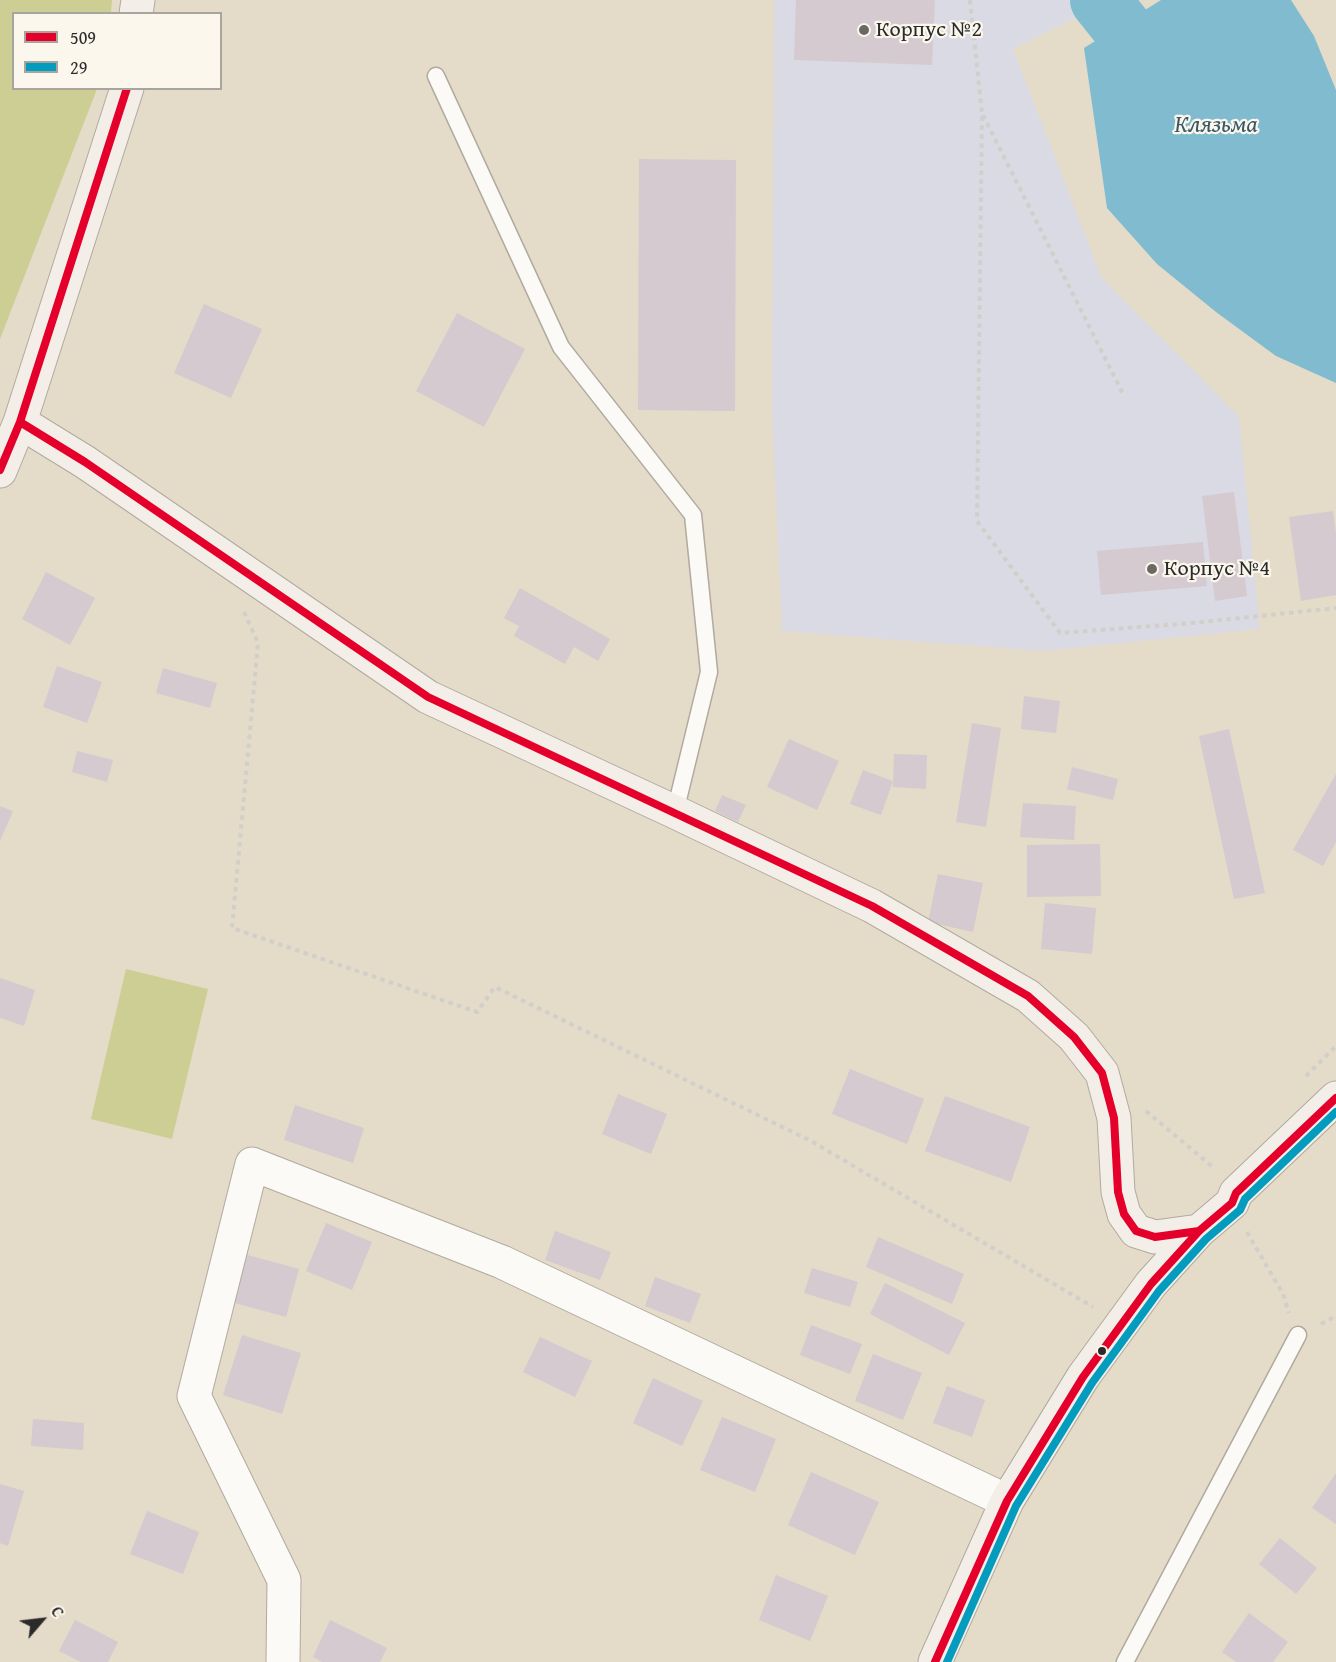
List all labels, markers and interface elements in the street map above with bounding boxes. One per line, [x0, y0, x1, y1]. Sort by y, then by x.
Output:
legend [12, 12, 222, 90]
place label: Корпус №2 [876, 17, 982, 43]
marker: Корпус №2 [857, 23, 871, 37]
text: 509 [70, 24, 96, 51]
text: 29 [70, 54, 87, 81]
water label: Клязьма [1175, 112, 1257, 140]
place label: Корпус №4 [1164, 556, 1270, 582]
marker: Корпус №4 [1145, 562, 1159, 576]
unlabelled marker [1096, 1345, 1108, 1357]
north arrow [12, 1590, 72, 1650]
text: С [45, 1602, 71, 1621]

